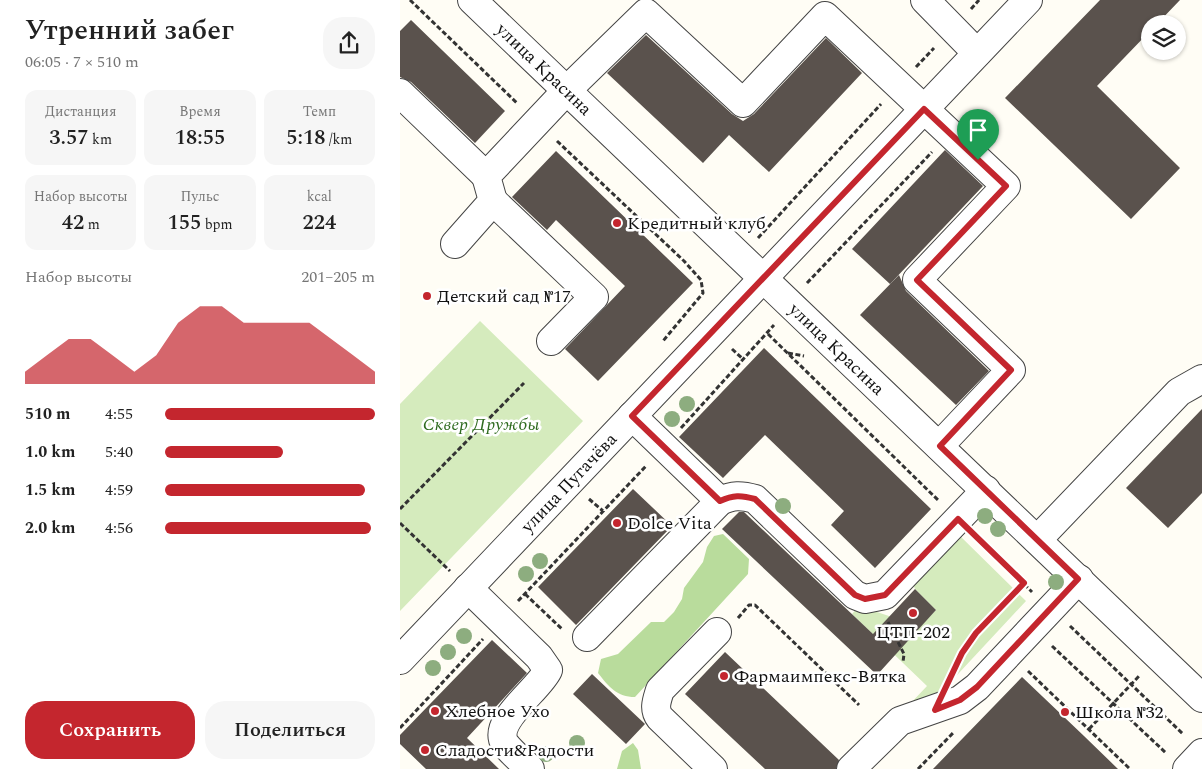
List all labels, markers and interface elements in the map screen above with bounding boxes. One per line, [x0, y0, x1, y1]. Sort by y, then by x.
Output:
text: Утренний забег [25, 9, 234, 52]
map controls [1141, 15, 1186, 60]
button: layers [1141, 15, 1186, 60]
street label: улица Красина [489, 16, 598, 122]
button: share [323, 17, 375, 69]
text: 06:05 · 7 × 510 m [25, 50, 139, 74]
text: Дистанция [45, 101, 116, 122]
text: Время [179, 101, 221, 122]
text: Темп [303, 101, 336, 122]
pin [957, 109, 999, 160]
icon: arrive [964, 116, 992, 144]
text: 3.57 [49, 122, 89, 154]
text: 18:55 [175, 122, 225, 154]
text: 5:18 [286, 122, 326, 154]
text: km [89, 129, 112, 150]
text: /km [326, 129, 352, 150]
text: Набор высоты [34, 186, 127, 207]
text: Пульс [181, 186, 219, 207]
text: kcal [307, 186, 332, 207]
text: 42 [62, 207, 84, 239]
text: 155 [167, 207, 201, 239]
text: 224 [302, 207, 336, 239]
place label: Кредитный клуб [627, 210, 766, 237]
text: m [84, 214, 100, 235]
text: bpm [201, 214, 233, 235]
marker: Кредитный клуб [611, 217, 623, 229]
text: Набор высоты [25, 265, 132, 289]
text: 201–205 m [301, 265, 375, 289]
place label: Детский сад №17 [437, 283, 571, 310]
marker: Детский сад №17 [421, 290, 433, 302]
street label: улица Красина [782, 296, 891, 402]
text: 510 m [25, 402, 70, 426]
text: 4:55 [105, 402, 133, 426]
park label: Сквер Дружбы [423, 411, 539, 438]
street label: улица Пугачёва [514, 426, 624, 540]
text: 1.0 km [25, 440, 75, 464]
text: 5:40 [105, 440, 133, 464]
text: 1.5 km [25, 478, 75, 502]
text: 4:59 [105, 478, 133, 502]
place label: Dolce Vita [627, 510, 712, 537]
text: 2.0 km [25, 516, 75, 540]
text: 4:56 [105, 516, 133, 540]
marker: Dolce Vita [611, 517, 623, 529]
marker: ЦТП-202 [907, 607, 919, 619]
place label: ЦТП-202 [876, 619, 950, 646]
place label: Фармаимпекс-Вятка [734, 663, 907, 690]
marker: Фармаимпекс-Вятка [718, 670, 730, 682]
place label: Хлебное Ухо [445, 698, 550, 725]
place label: Школа №32 [1075, 699, 1163, 726]
button: Сохранить [25, 701, 195, 759]
button: Поделиться [205, 701, 375, 759]
marker: Хлебное Ухо [429, 705, 441, 717]
marker: Школа №32 [1059, 706, 1071, 718]
place label: Сладости&Радости [435, 737, 594, 764]
marker: Сладости&Радости [419, 744, 431, 756]

